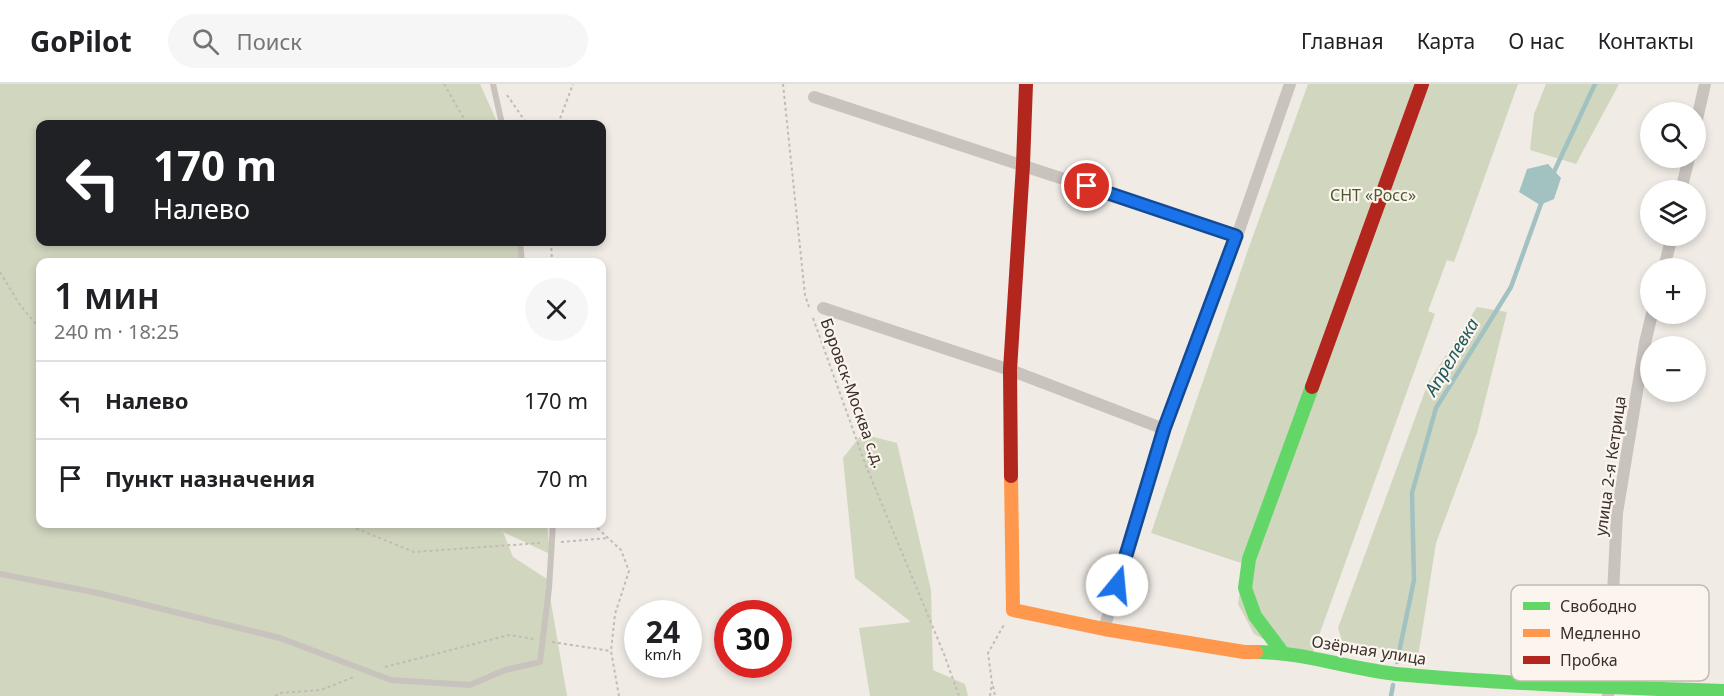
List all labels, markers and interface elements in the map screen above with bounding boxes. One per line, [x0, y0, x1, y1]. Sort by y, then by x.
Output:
search box [168, 14, 588, 68]
text: GoPilot [30, 22, 132, 60]
icon: search [189, 25, 222, 58]
text: Поиск [237, 26, 302, 56]
text: Главная [1301, 27, 1384, 55]
text: Карта [1417, 27, 1475, 55]
text: О нас [1508, 27, 1565, 55]
text: Контакты [1598, 27, 1694, 55]
map controls [1640, 102, 1706, 402]
button: search [1640, 102, 1706, 168]
text: 170 m [153, 136, 277, 193]
icon: left [54, 144, 132, 222]
pin [1061, 160, 1112, 211]
icon: arrive [1070, 169, 1103, 202]
button: layers [1640, 180, 1706, 246]
park label: СНТ «Росс» [1330, 184, 1416, 206]
text: Налево [153, 190, 250, 227]
button: + [1640, 258, 1706, 324]
text: 1 мин [54, 271, 160, 320]
button: close [525, 278, 588, 341]
water label: Апрелевка [1418, 313, 1484, 402]
street label: Боровск-Москва с.д. [816, 315, 890, 471]
text: 240 m · 18:25 [54, 318, 179, 345]
button: − [1640, 336, 1706, 402]
icon: left [54, 384, 87, 417]
text: Налево [105, 385, 188, 415]
text: 170 m [524, 385, 588, 415]
street label: улица 2-я Кетрица [1589, 394, 1631, 538]
icon: arrive [54, 462, 87, 495]
text: Пункт назначения [105, 463, 315, 493]
text: 70 m [537, 463, 588, 493]
position arrow [1085, 553, 1149, 617]
legend [1511, 585, 1709, 681]
text: Свободно [1560, 595, 1637, 617]
speed limit sign: 30 [714, 600, 792, 678]
text: 24 [646, 611, 680, 652]
text: Медленно [1560, 622, 1641, 644]
street label: Озёрная улица [1310, 630, 1428, 670]
text: km/h [645, 644, 681, 664]
text: Пробка [1560, 649, 1618, 671]

